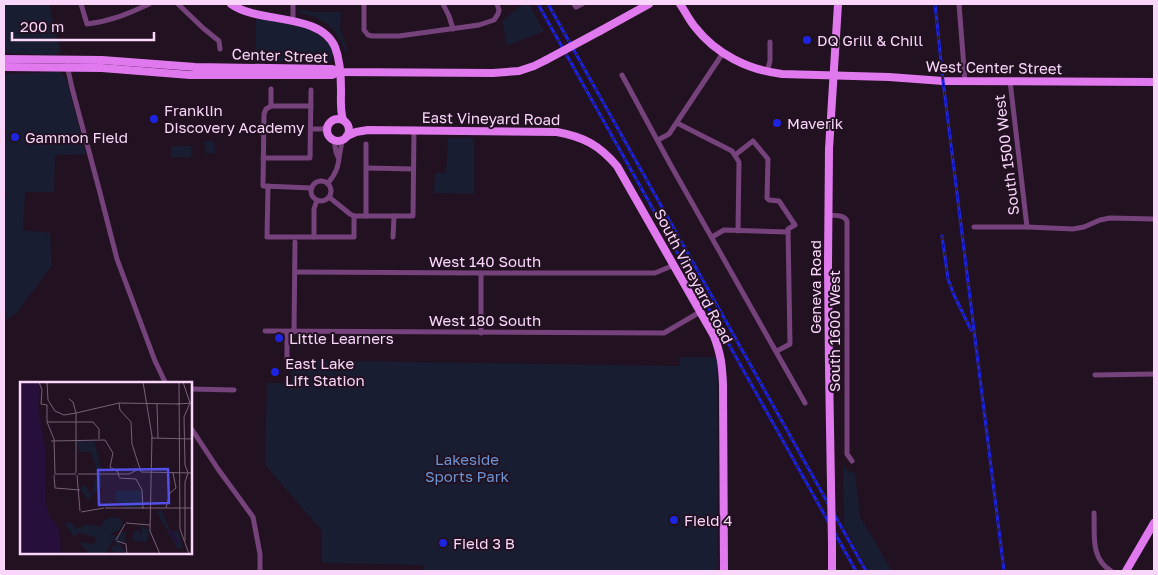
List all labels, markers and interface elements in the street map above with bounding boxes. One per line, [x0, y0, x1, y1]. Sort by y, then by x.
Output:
scale bar [12, 10, 155, 42]
text: 200 m [20, 17, 64, 35]
place label: DQ Grill & Chill [817, 31, 923, 49]
marker: DQ Grill & Chill [801, 34, 813, 46]
street label: Center Street [231, 44, 329, 66]
street label: West Center Street [925, 57, 1063, 77]
street label: South 1500 West [990, 94, 1022, 216]
place label: Franklin Discovery Academy [164, 101, 305, 136]
street label: East Vineyard Road [421, 108, 561, 128]
marker: Franklin Discovery Academy [148, 113, 160, 125]
place label: Maverik [787, 114, 844, 132]
marker: Maverik [771, 117, 783, 129]
place label: Gammon Field [25, 128, 128, 146]
marker: Gammon Field [9, 131, 21, 143]
street label: South Vineyard Road [651, 205, 737, 347]
street label: Geneva Road [806, 240, 824, 334]
street label: West 140 South [429, 252, 541, 270]
street label: South 1600 West [825, 270, 843, 392]
street label: West 180 South [429, 311, 541, 329]
place label: Little Learners [289, 329, 394, 347]
marker: Little Learners [273, 332, 285, 344]
place label: East Lake Lift Station [285, 354, 365, 389]
marker: East Lake Lift Station [269, 366, 281, 378]
inset map [20, 382, 192, 555]
park label: Lakeside Sports Park [425, 450, 510, 485]
place label: Field 4 [684, 511, 732, 529]
marker: Field 4 [668, 514, 680, 526]
place label: Field 3 B [453, 534, 515, 552]
marker: Field 3 B [437, 537, 449, 549]

